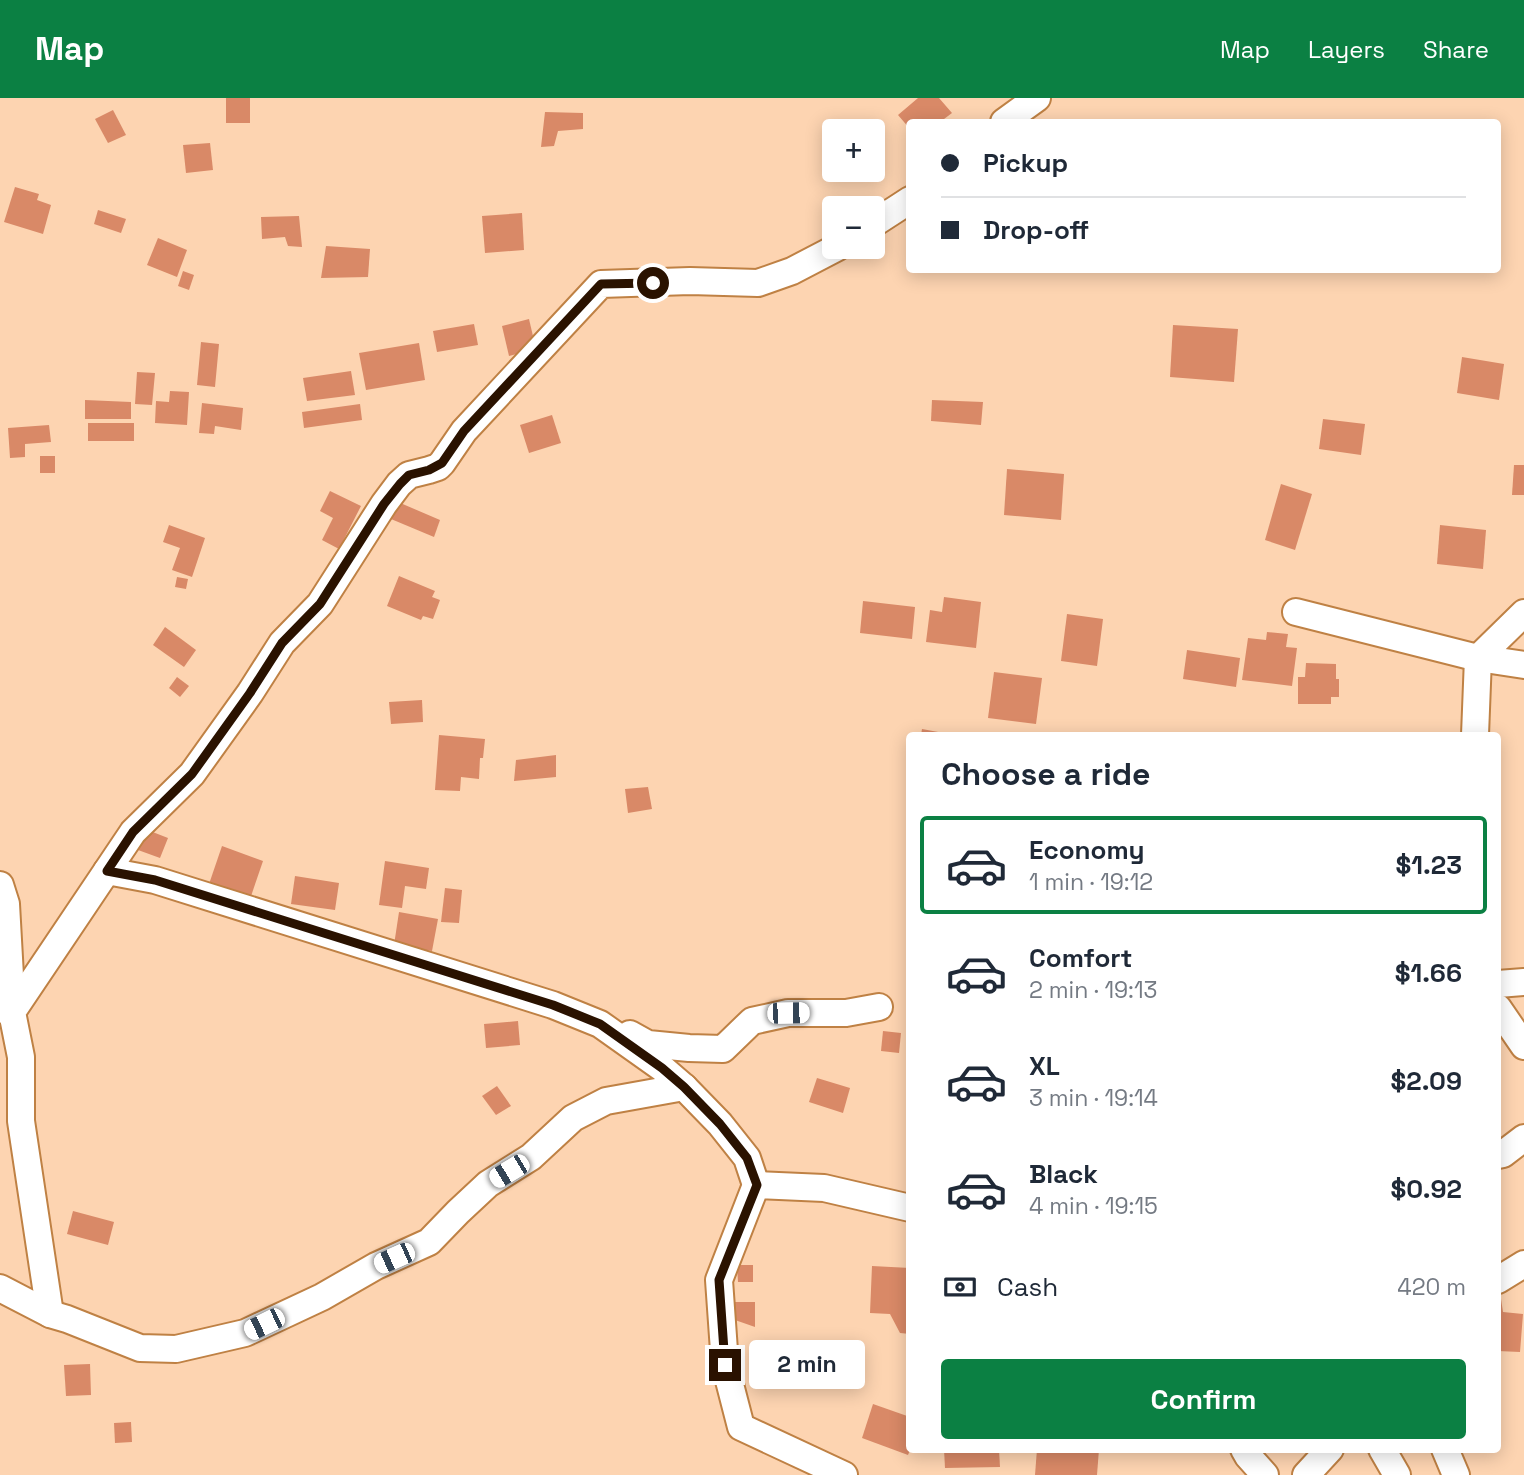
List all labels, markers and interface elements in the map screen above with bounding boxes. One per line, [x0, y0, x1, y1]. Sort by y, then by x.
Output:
text: Map [35, 28, 104, 70]
text: Map [1220, 34, 1270, 65]
text: Layers [1308, 34, 1385, 65]
text: Share [1423, 34, 1489, 65]
map controls [822, 119, 885, 259]
button: + [822, 119, 885, 182]
text: Pickup [983, 146, 1068, 180]
button: − [822, 196, 885, 259]
text: Drop-off [983, 213, 1089, 247]
route start [637, 267, 669, 299]
text: Choose a ride [941, 754, 1151, 794]
text: Economy [1029, 833, 1145, 867]
icon: car [945, 834, 1008, 897]
text: $1.23 [1395, 848, 1462, 882]
text: 1 min · 19:12 [1029, 867, 1153, 897]
text: Comfort [1029, 941, 1132, 975]
icon: car [945, 942, 1008, 1005]
text: $1.66 [1395, 956, 1462, 990]
text: 2 min · 19:13 [1029, 975, 1157, 1005]
car [767, 1002, 810, 1024]
text: XL [1029, 1049, 1060, 1083]
icon: car [945, 1050, 1008, 1113]
text: $2.09 [1390, 1064, 1462, 1098]
text: 3 min · 19:14 [1029, 1083, 1158, 1113]
car [486, 1151, 533, 1191]
text: Black [1029, 1157, 1098, 1191]
icon: car [945, 1158, 1008, 1221]
text: $0.92 [1390, 1172, 1462, 1206]
text: 4 min · 19:15 [1029, 1191, 1158, 1221]
car [371, 1240, 418, 1276]
icon: cash [941, 1268, 979, 1306]
text: Cash [997, 1270, 1058, 1304]
text: 420 m [1397, 1272, 1466, 1302]
car [241, 1305, 288, 1343]
callout: 2 min [750, 1340, 865, 1390]
route end [709, 1349, 741, 1381]
text: 2 min [777, 1349, 837, 1379]
button: Confirm [941, 1359, 1466, 1439]

